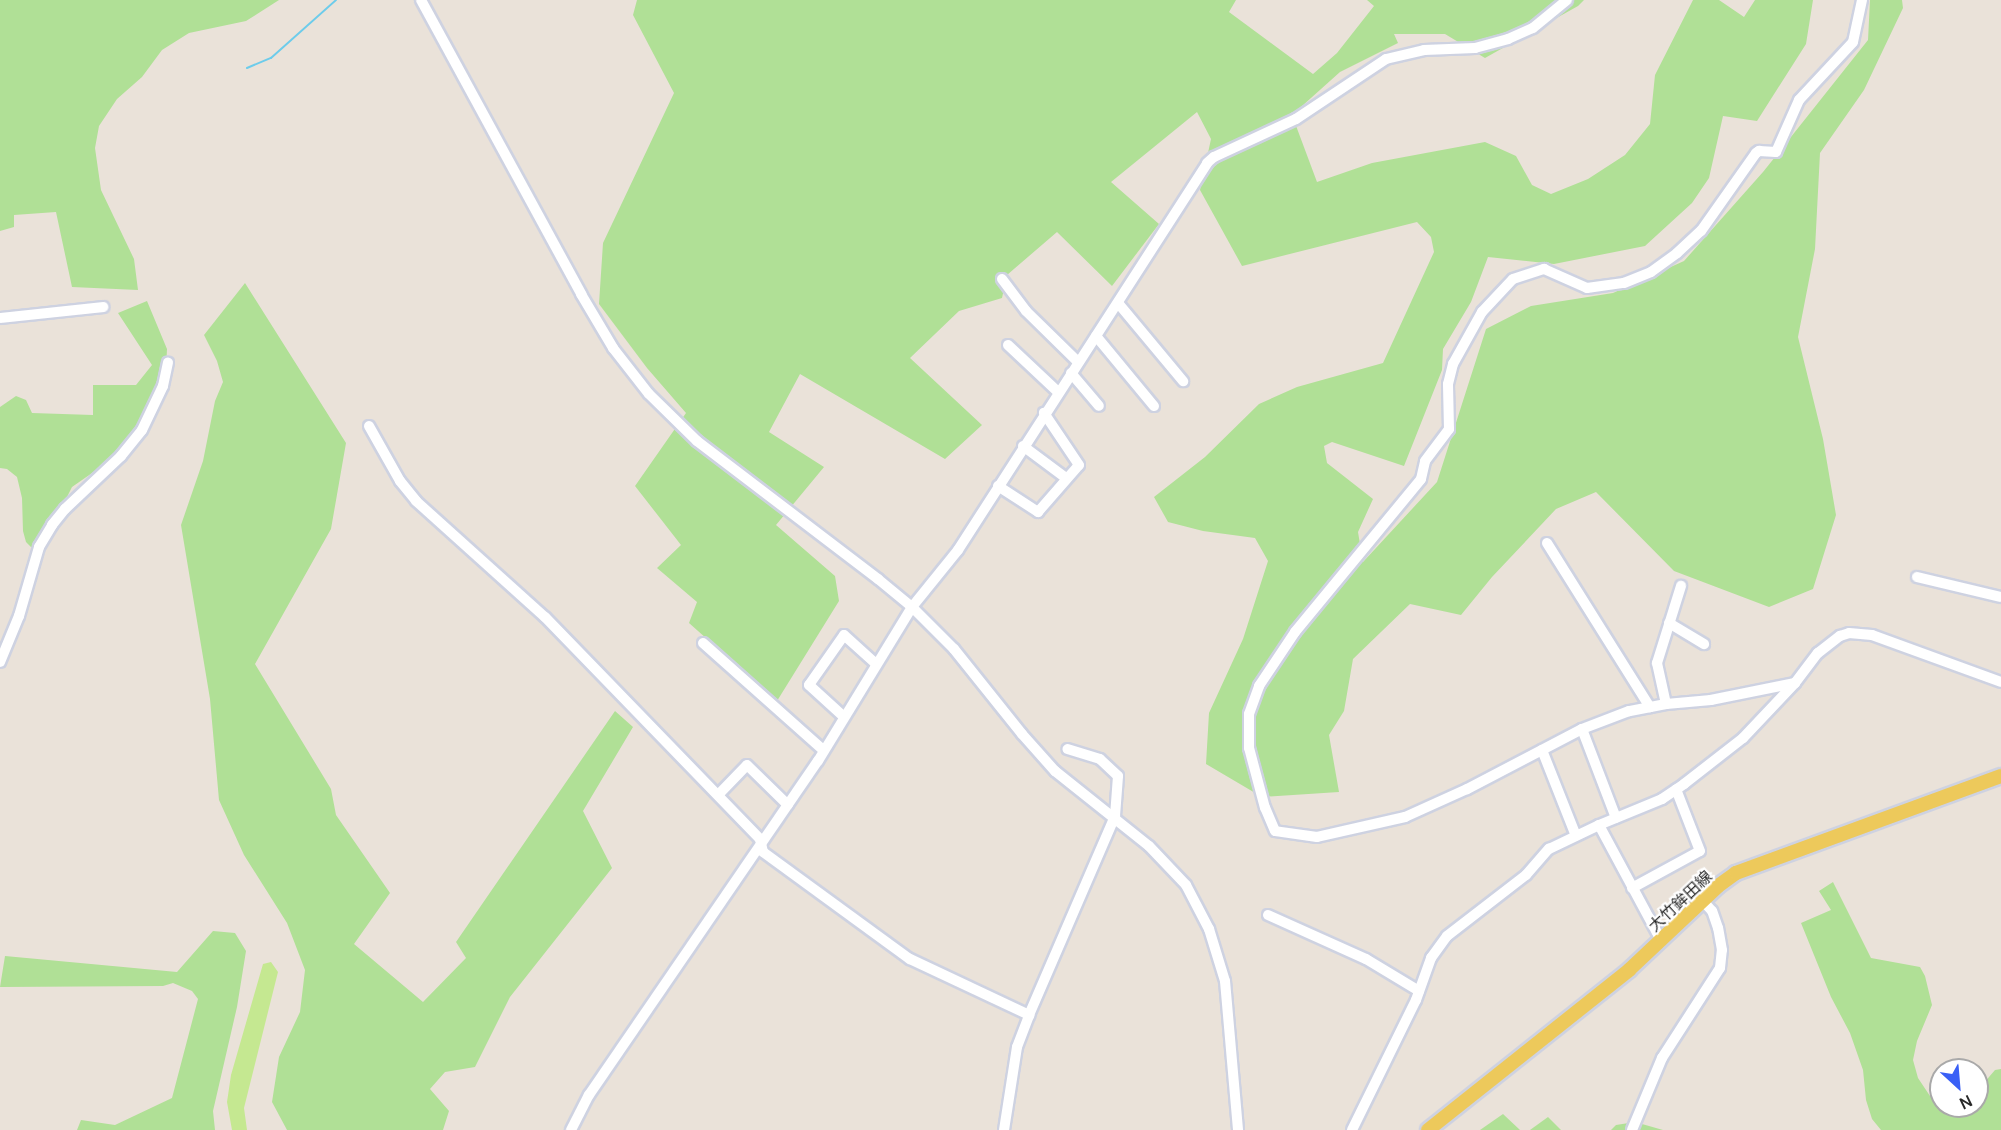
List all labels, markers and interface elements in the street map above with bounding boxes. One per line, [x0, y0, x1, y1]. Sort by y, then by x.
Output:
street label: 大竹鉾田線 [1644, 867, 1716, 935]
north arrow [1929, 1058, 1989, 1118]
text: N [1956, 1090, 1976, 1115]

